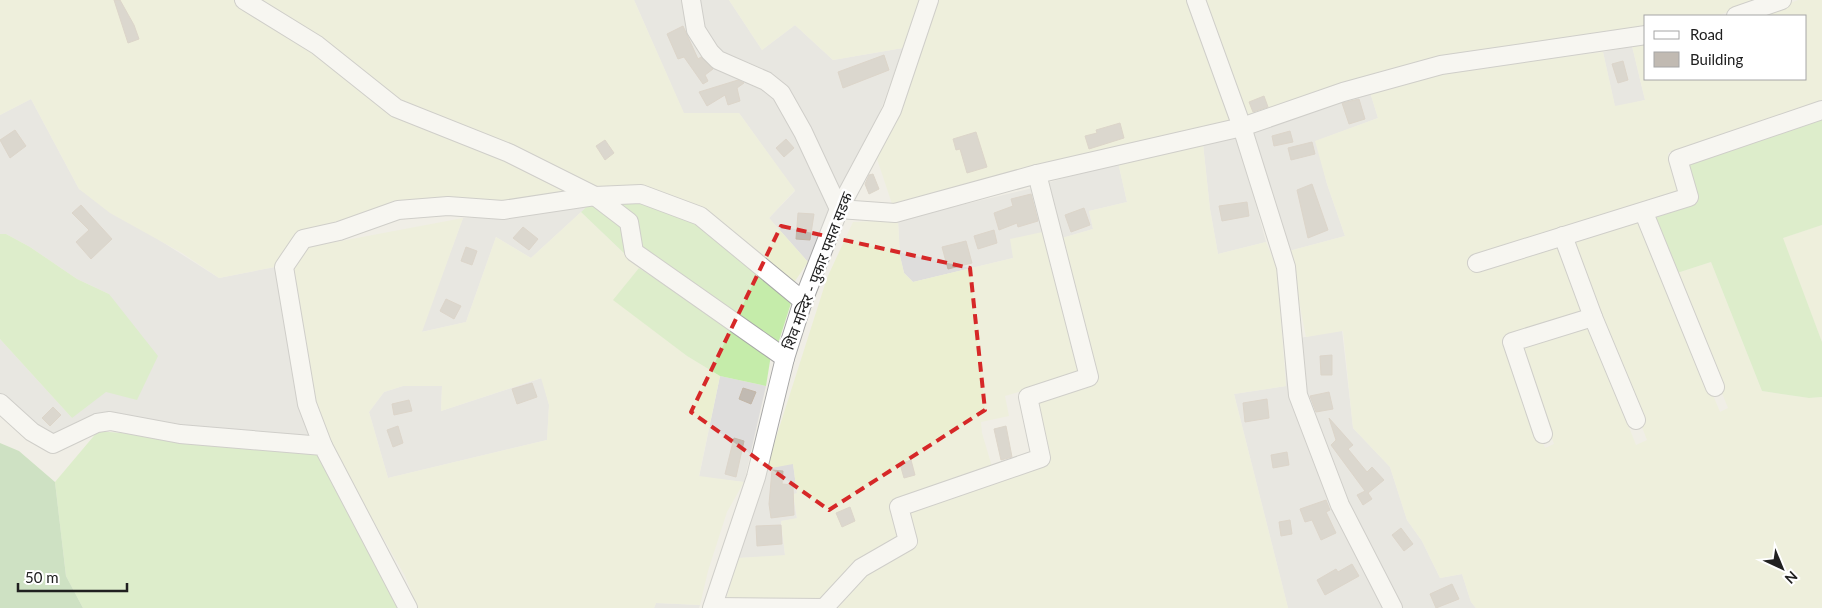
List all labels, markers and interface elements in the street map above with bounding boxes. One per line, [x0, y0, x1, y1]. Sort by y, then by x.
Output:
legend [1644, 15, 1807, 80]
text: Road [1690, 25, 1723, 43]
text: Building [1690, 50, 1743, 68]
street label: शिव मन्दिर - पुकार पसल सडक [779, 189, 857, 353]
north arrow [1757, 543, 1807, 593]
scale bar [18, 560, 126, 592]
text: 50 m [25, 568, 59, 586]
text: N [1782, 568, 1801, 588]

